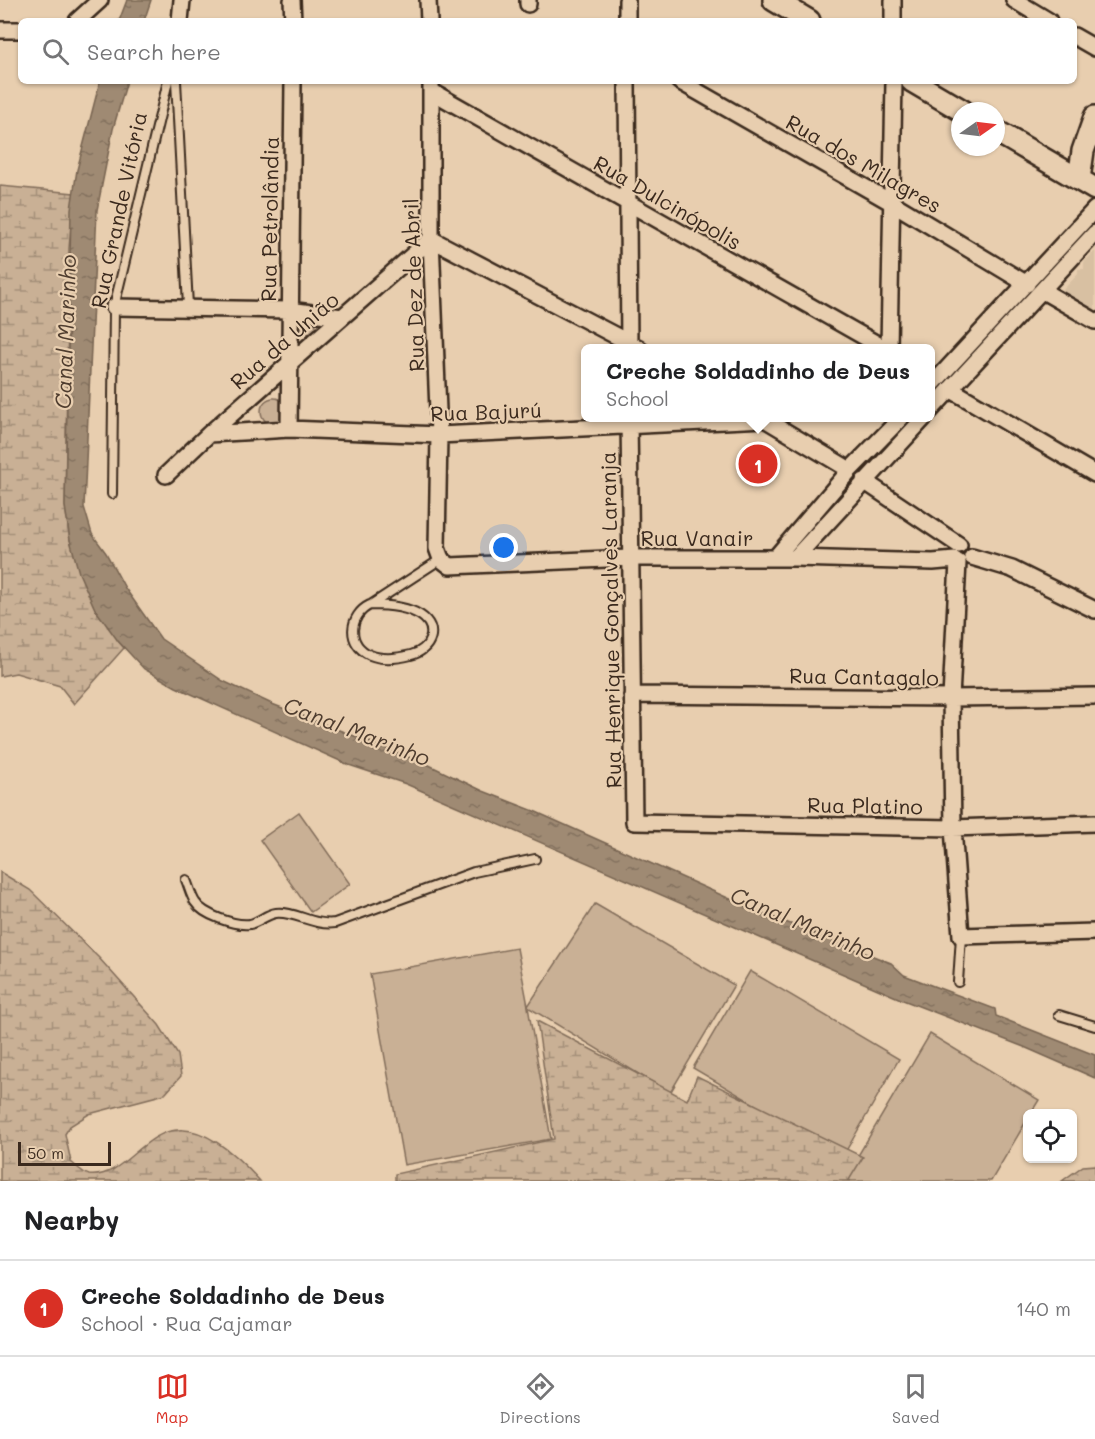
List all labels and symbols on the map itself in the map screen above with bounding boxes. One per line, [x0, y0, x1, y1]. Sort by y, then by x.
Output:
north arrow [951, 102, 1005, 156]
street label: Rua dos Milagres [782, 108, 946, 218]
street label: Rua Grande Vitória [84, 109, 152, 311]
street label: Rua Petrolândia [254, 136, 284, 302]
street label: Rua Dulcinópolis [589, 149, 747, 255]
street label: Rua Dez de Abril [396, 198, 430, 372]
water label: Canal Marinho [48, 254, 82, 410]
street label: Rua da União [224, 285, 344, 395]
street label: Rua Bajurú [430, 396, 542, 426]
pin: 1 [738, 442, 777, 486]
street label: Rua Henrique Gonçalves Laranja [594, 451, 626, 789]
street label: Rua Vanair [640, 524, 754, 551]
your location [489, 533, 518, 562]
street label: Rua Cantagalo [789, 661, 939, 691]
water label: Canal Marinho [280, 690, 434, 772]
street label: Rua Platino [807, 790, 923, 820]
water label: Canal Marinho [726, 879, 880, 967]
scale bar [18, 1139, 111, 1166]

